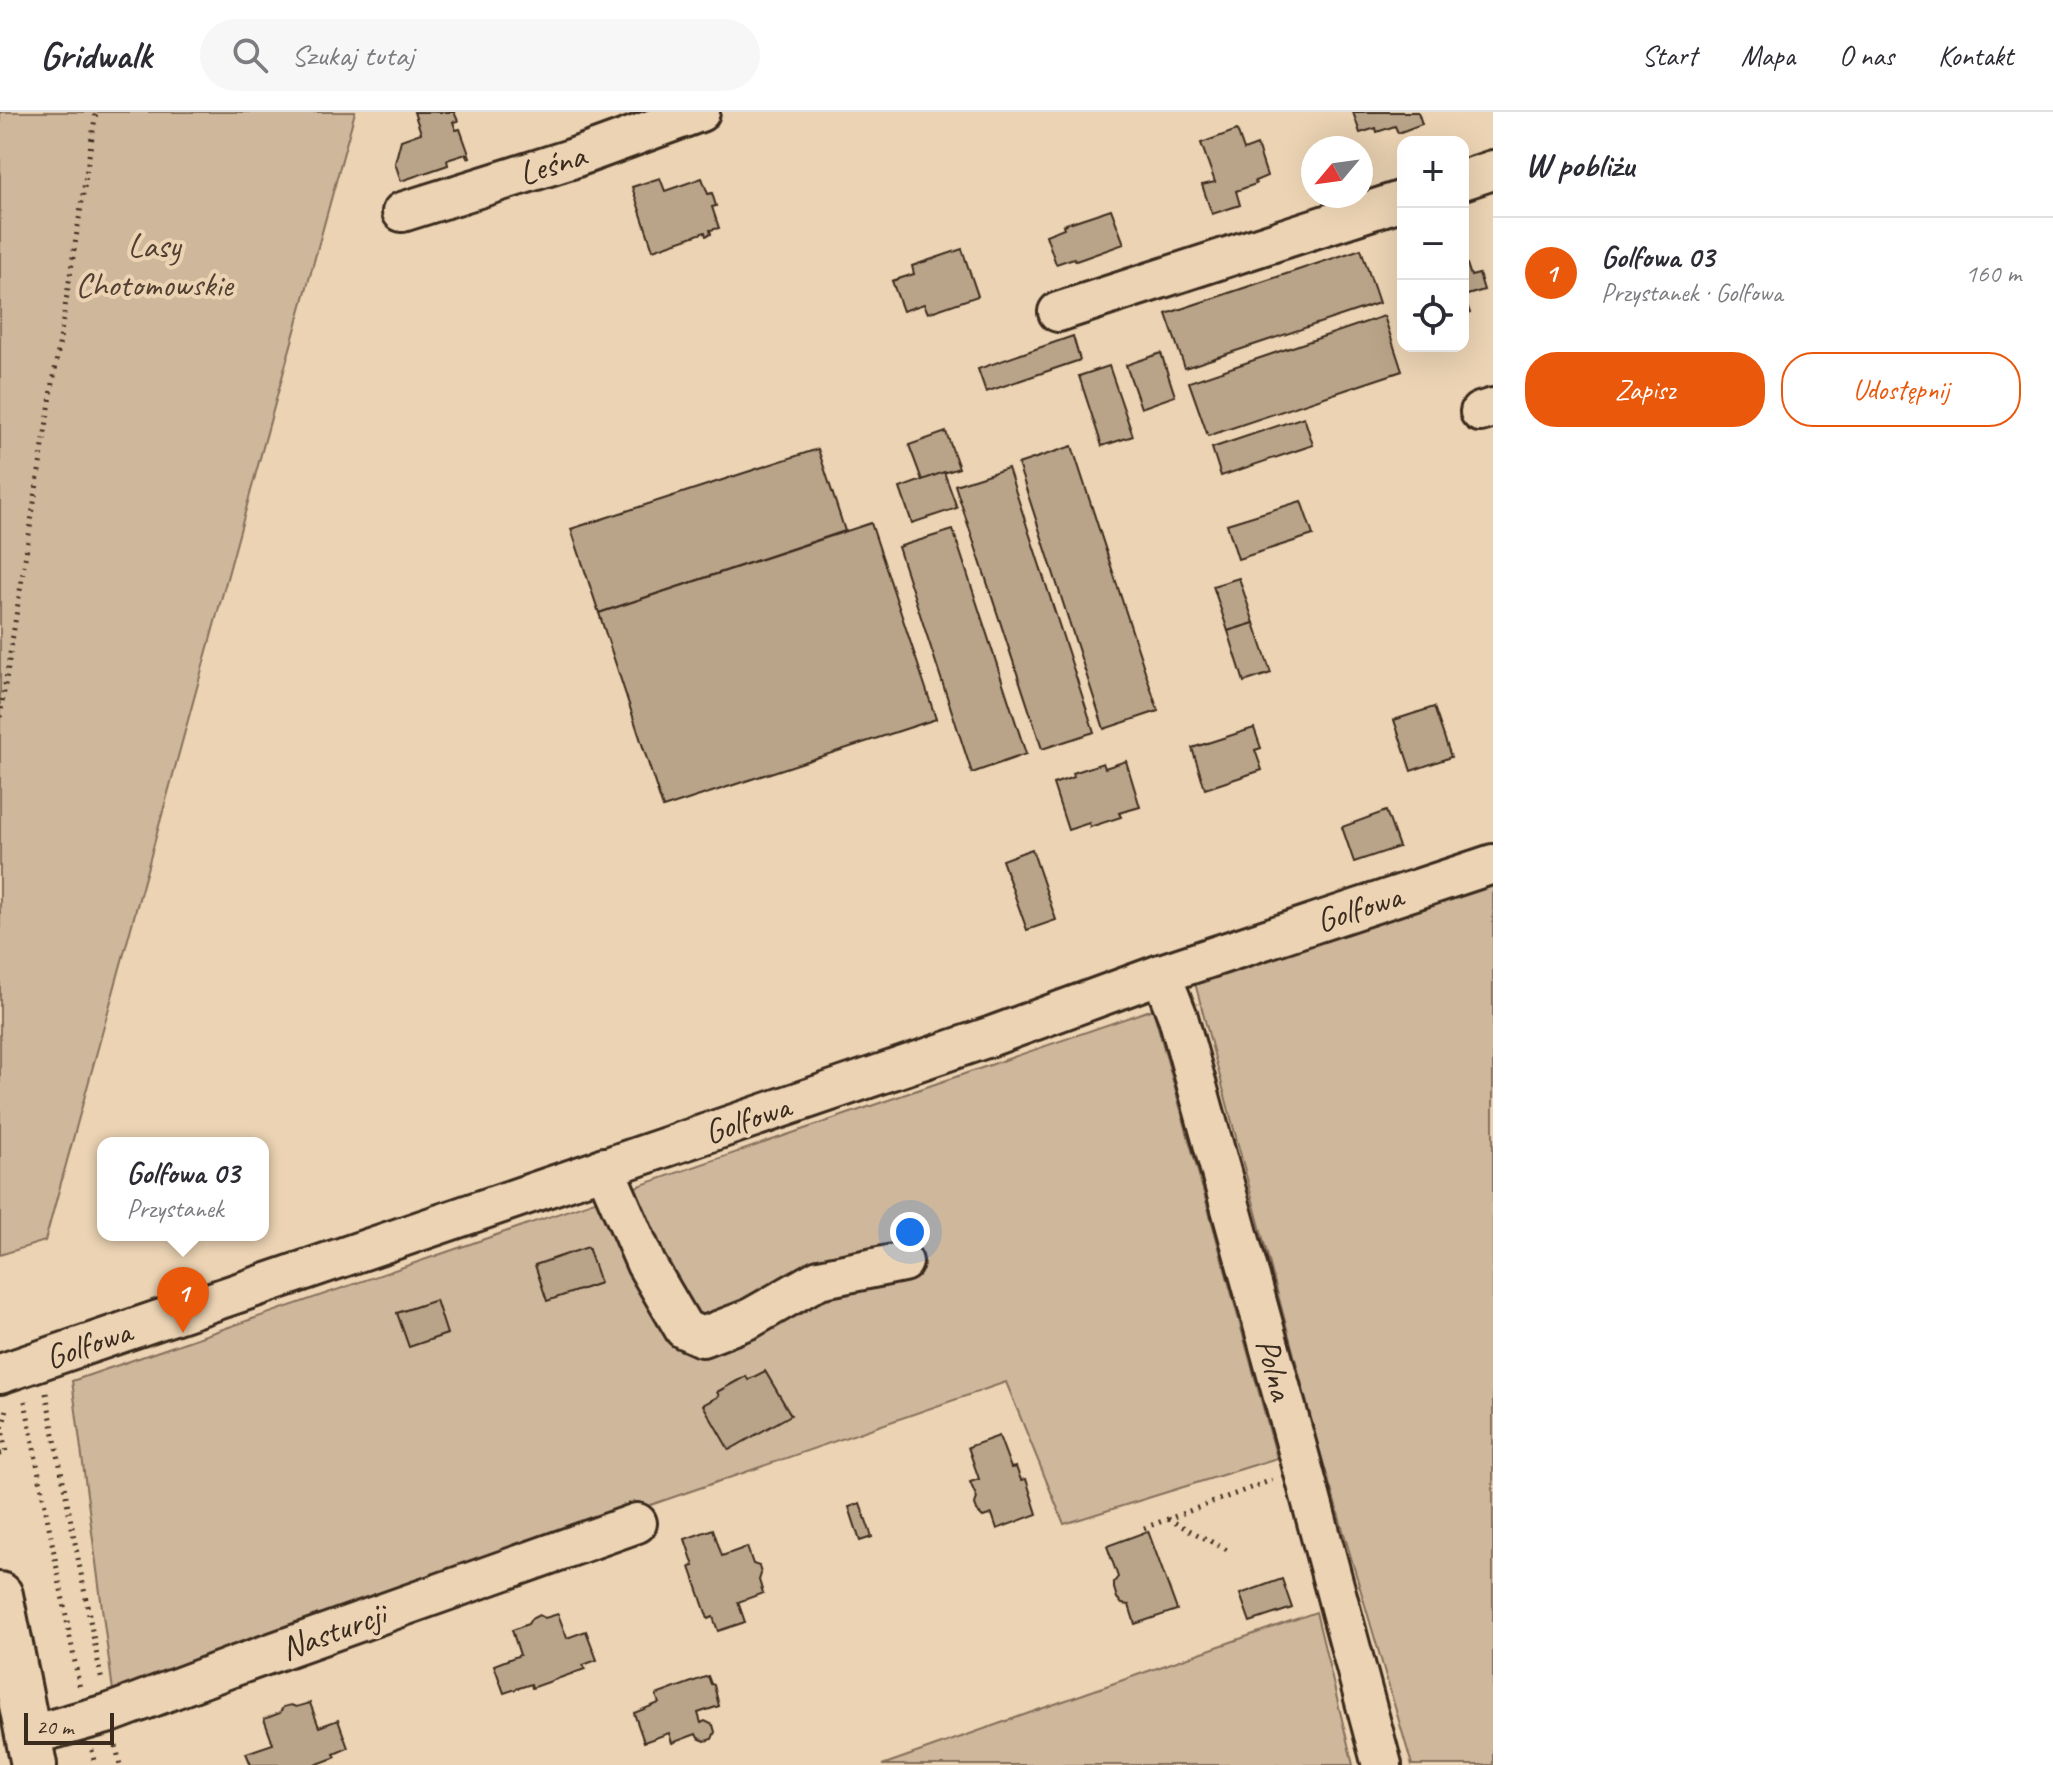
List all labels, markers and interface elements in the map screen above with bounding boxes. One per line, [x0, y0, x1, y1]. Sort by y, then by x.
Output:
search box [200, 19, 760, 91]
text: Gridwalk [40, 32, 152, 79]
icon: search [228, 33, 272, 77]
text: Szukaj tutaj [292, 36, 414, 74]
text: Start [1642, 38, 1697, 73]
text: Mapa [1741, 38, 1795, 73]
text: O nas [1839, 38, 1894, 73]
text: Kontakt [1938, 38, 2013, 73]
street label: Leśna [513, 132, 593, 195]
north arrow [1301, 136, 1373, 208]
map controls [1397, 136, 1469, 352]
button: + [1397, 136, 1469, 208]
text: W pobliżu [1525, 143, 1634, 186]
button: − [1397, 208, 1469, 280]
park label: Lasy Chotomowskie [75, 224, 235, 306]
text: Golfowa 03 [1601, 238, 1714, 276]
text: 1 [1545, 257, 1557, 290]
text: 160 m [1965, 257, 2021, 290]
text: Przystanek · Golfowa [1601, 276, 1782, 309]
button: locate [1397, 280, 1469, 352]
button: Zapisz [1525, 352, 1765, 427]
button: Udostępnij [1781, 352, 2021, 427]
street label: Golfowa [1311, 873, 1410, 942]
street label: Golfowa [699, 1083, 798, 1154]
popup [97, 1137, 269, 1241]
text: Golfowa 03 [126, 1154, 240, 1192]
text: Przystanek [126, 1192, 223, 1225]
your location [890, 1212, 930, 1252]
pin: 1 [157, 1267, 209, 1333]
street label: Golfowa [40, 1308, 139, 1379]
street label: Polna [1246, 1334, 1304, 1407]
street label: Nasturcji [275, 1591, 396, 1670]
scale bar [24, 1709, 114, 1745]
text: 20 m [36, 1713, 73, 1741]

